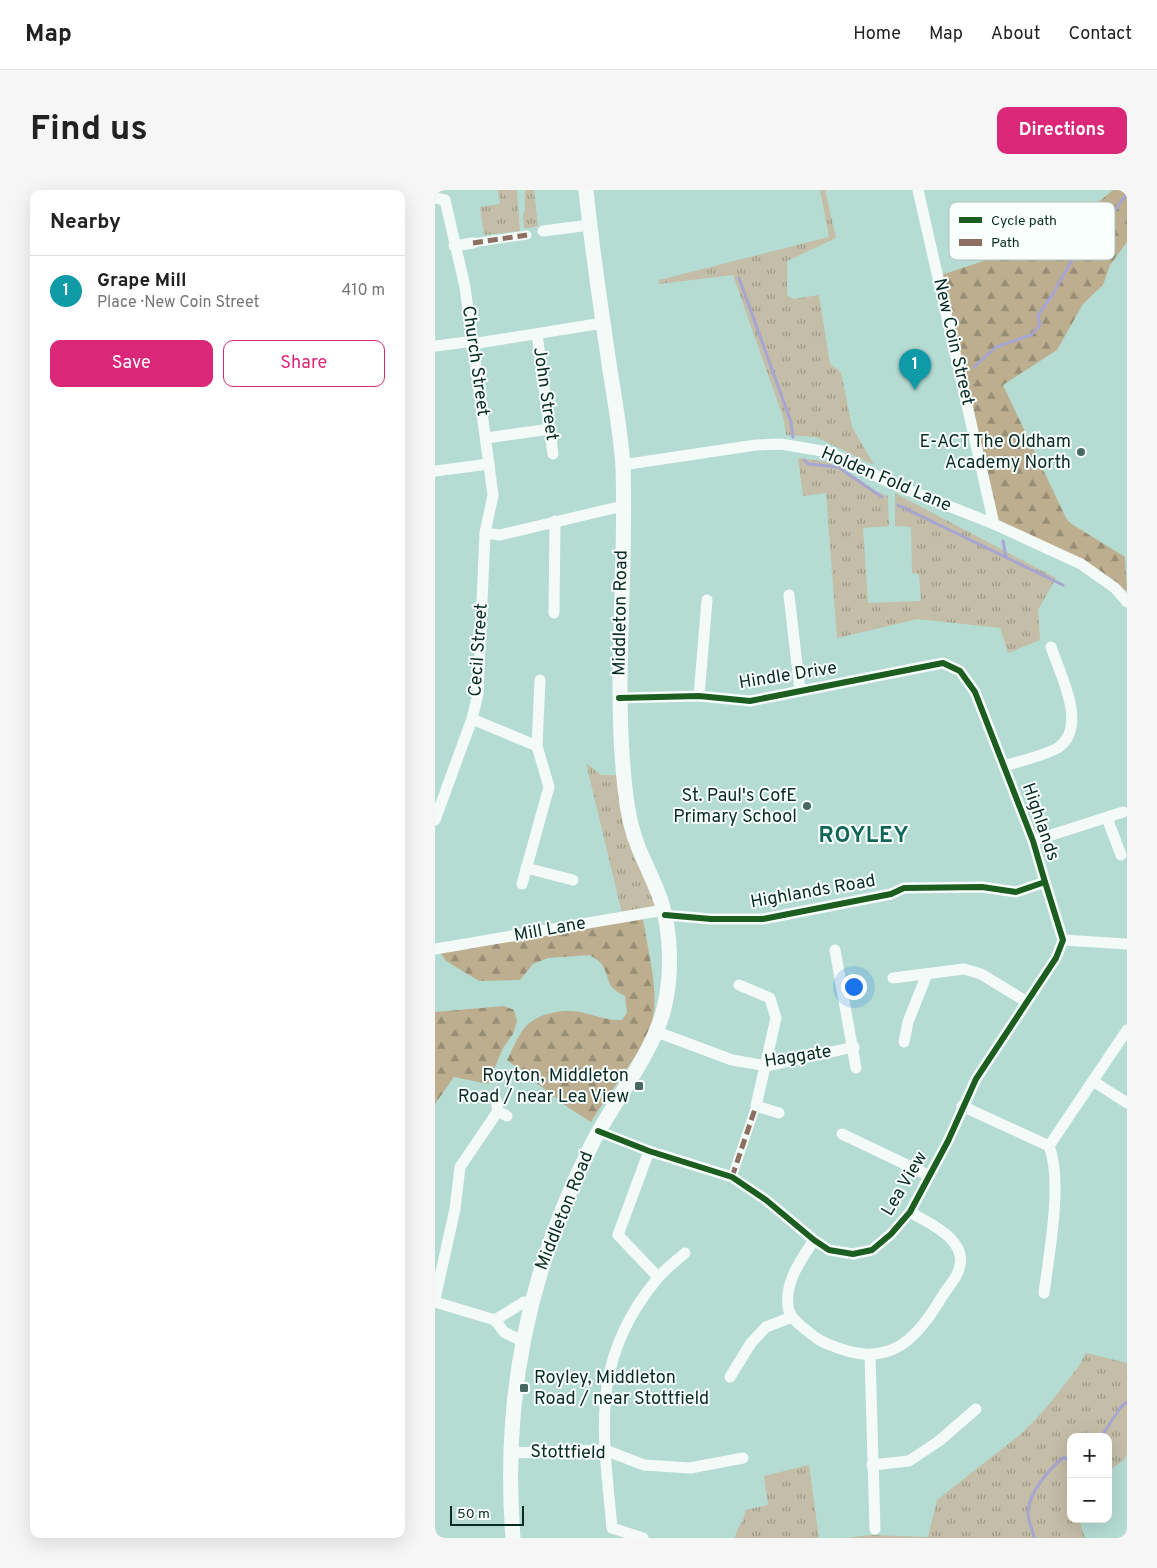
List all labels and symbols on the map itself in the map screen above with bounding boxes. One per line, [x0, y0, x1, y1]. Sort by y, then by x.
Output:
legend [949, 202, 1115, 260]
text: Cycle path [991, 213, 1057, 230]
text: Path [991, 235, 1020, 252]
street label: New Coin Street [927, 276, 979, 408]
street label: Church Street [456, 304, 494, 418]
street label: John Street [527, 346, 563, 442]
pin: 1 [899, 349, 931, 390]
place label: E-ACT The Oldham Academy North [920, 431, 1071, 475]
street label: Holden Fold Lane [817, 442, 955, 518]
marker: E-ACT The Oldham Academy North [1075, 446, 1087, 458]
street label: Middleton Road [608, 550, 634, 676]
street label: Cecil Street [464, 602, 494, 698]
street label: Hindle Drive [737, 657, 839, 695]
street label: Highlands [1016, 780, 1064, 864]
place label: St. Paul's CofE Primary School [673, 785, 797, 829]
marker: St. Paul's CofE Primary School [801, 800, 813, 812]
district label: ROYLEY [818, 823, 910, 850]
street label: Highlands Road [749, 870, 877, 914]
street label: Mill Lane [512, 912, 588, 948]
your location [841, 974, 867, 1000]
street label: Haggate [763, 1040, 833, 1074]
place label: Royton, Middleton Road / near Lea View [458, 1065, 629, 1109]
marker: Royton, Middleton Road / near Lea View [633, 1080, 645, 1092]
street label: Lea View [877, 1147, 933, 1220]
street label: Middleton Road [531, 1148, 599, 1274]
place label: Royley, Middleton Road / near Stottfield [534, 1367, 709, 1411]
marker: Royley, Middleton Road / near Stottfield [518, 1382, 530, 1394]
street label: Stottfield [530, 1441, 606, 1465]
scale bar [450, 1503, 524, 1526]

